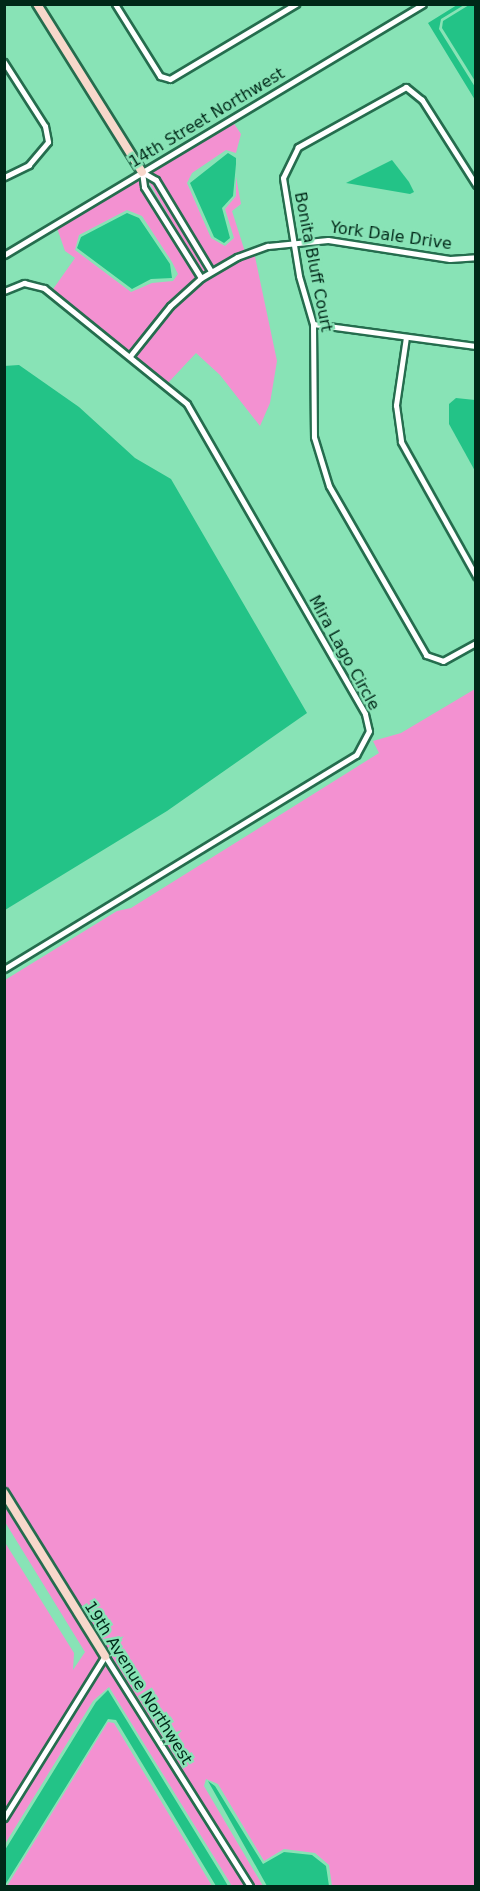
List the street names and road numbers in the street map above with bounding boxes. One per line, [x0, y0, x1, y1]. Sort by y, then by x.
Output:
street label: 14th Street Northwest [126, 64, 288, 172]
street label: Bonita Bluff Court [290, 190, 336, 334]
street label: York Dale Drive [329, 218, 453, 254]
street label: Mira Lago Circle [304, 592, 384, 714]
street label: 19th Avenue Northwest [80, 1598, 196, 1768]

